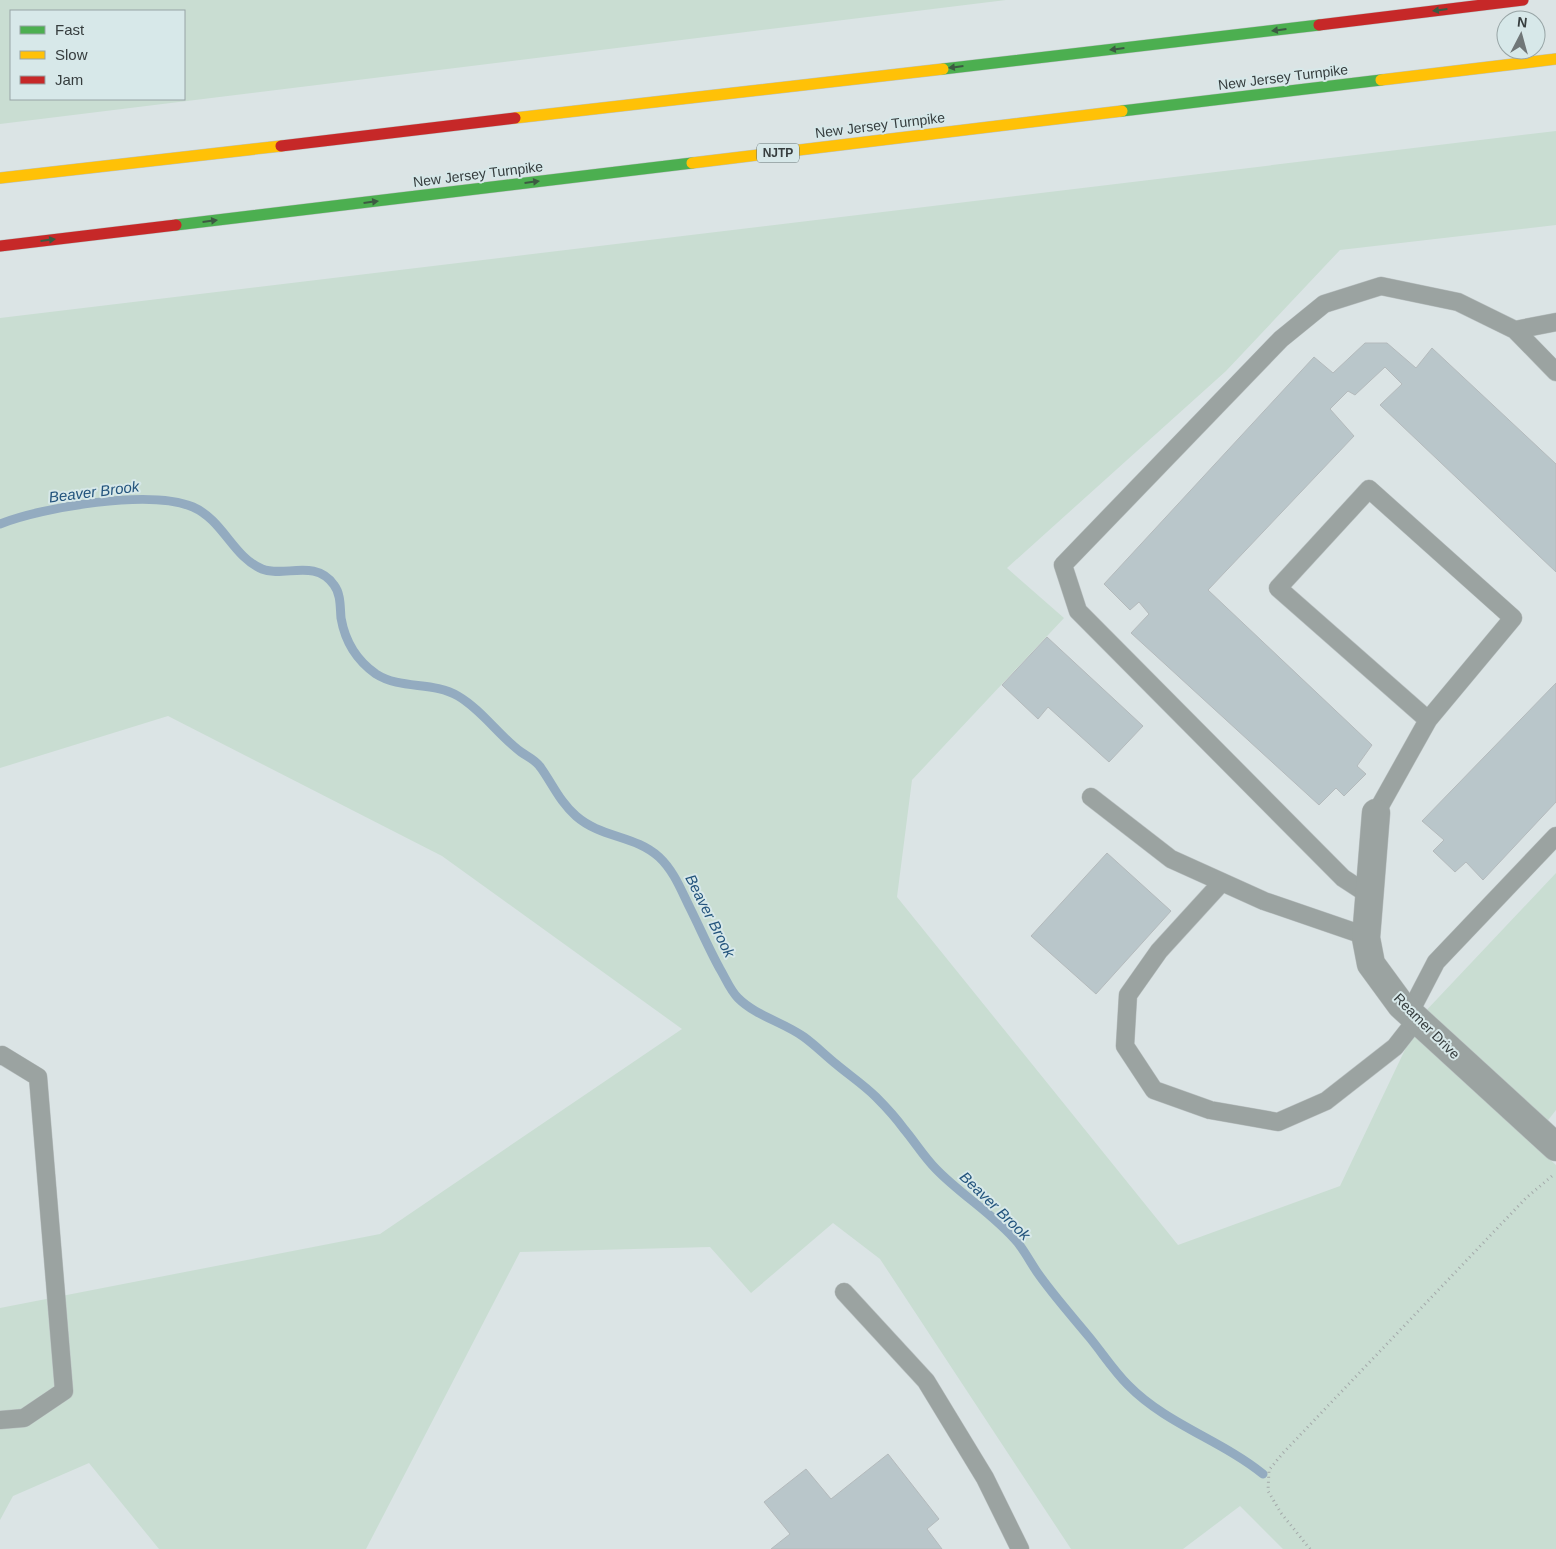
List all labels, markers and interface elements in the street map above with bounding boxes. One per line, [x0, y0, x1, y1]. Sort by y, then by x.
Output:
one-way arrow [1432, 6, 1448, 14]
legend [10, 10, 185, 100]
north arrow [1496, 10, 1546, 60]
text: N [1516, 14, 1528, 31]
text: Fast [55, 21, 85, 38]
one-way arrow [1270, 26, 1286, 34]
one-way arrow [1109, 45, 1125, 53]
text: Slow [55, 46, 88, 63]
street label: New Jersey Turnpike [1217, 61, 1349, 93]
one-way arrow [948, 63, 964, 71]
text: Jam [55, 71, 83, 88]
street label: New Jersey Turnpike [814, 109, 946, 141]
road number: NJTP [757, 144, 799, 162]
street label: New Jersey Turnpike [412, 158, 544, 190]
one-way arrow [525, 178, 541, 186]
one-way arrow [363, 198, 379, 206]
one-way arrow [202, 217, 218, 225]
one-way arrow [41, 236, 57, 244]
water label: Beaver Brook [48, 477, 142, 505]
water label: Beaver Brook [682, 871, 739, 961]
street label: Reamer Drive [1391, 990, 1463, 1062]
water label: Beaver Brook [957, 1168, 1035, 1244]

